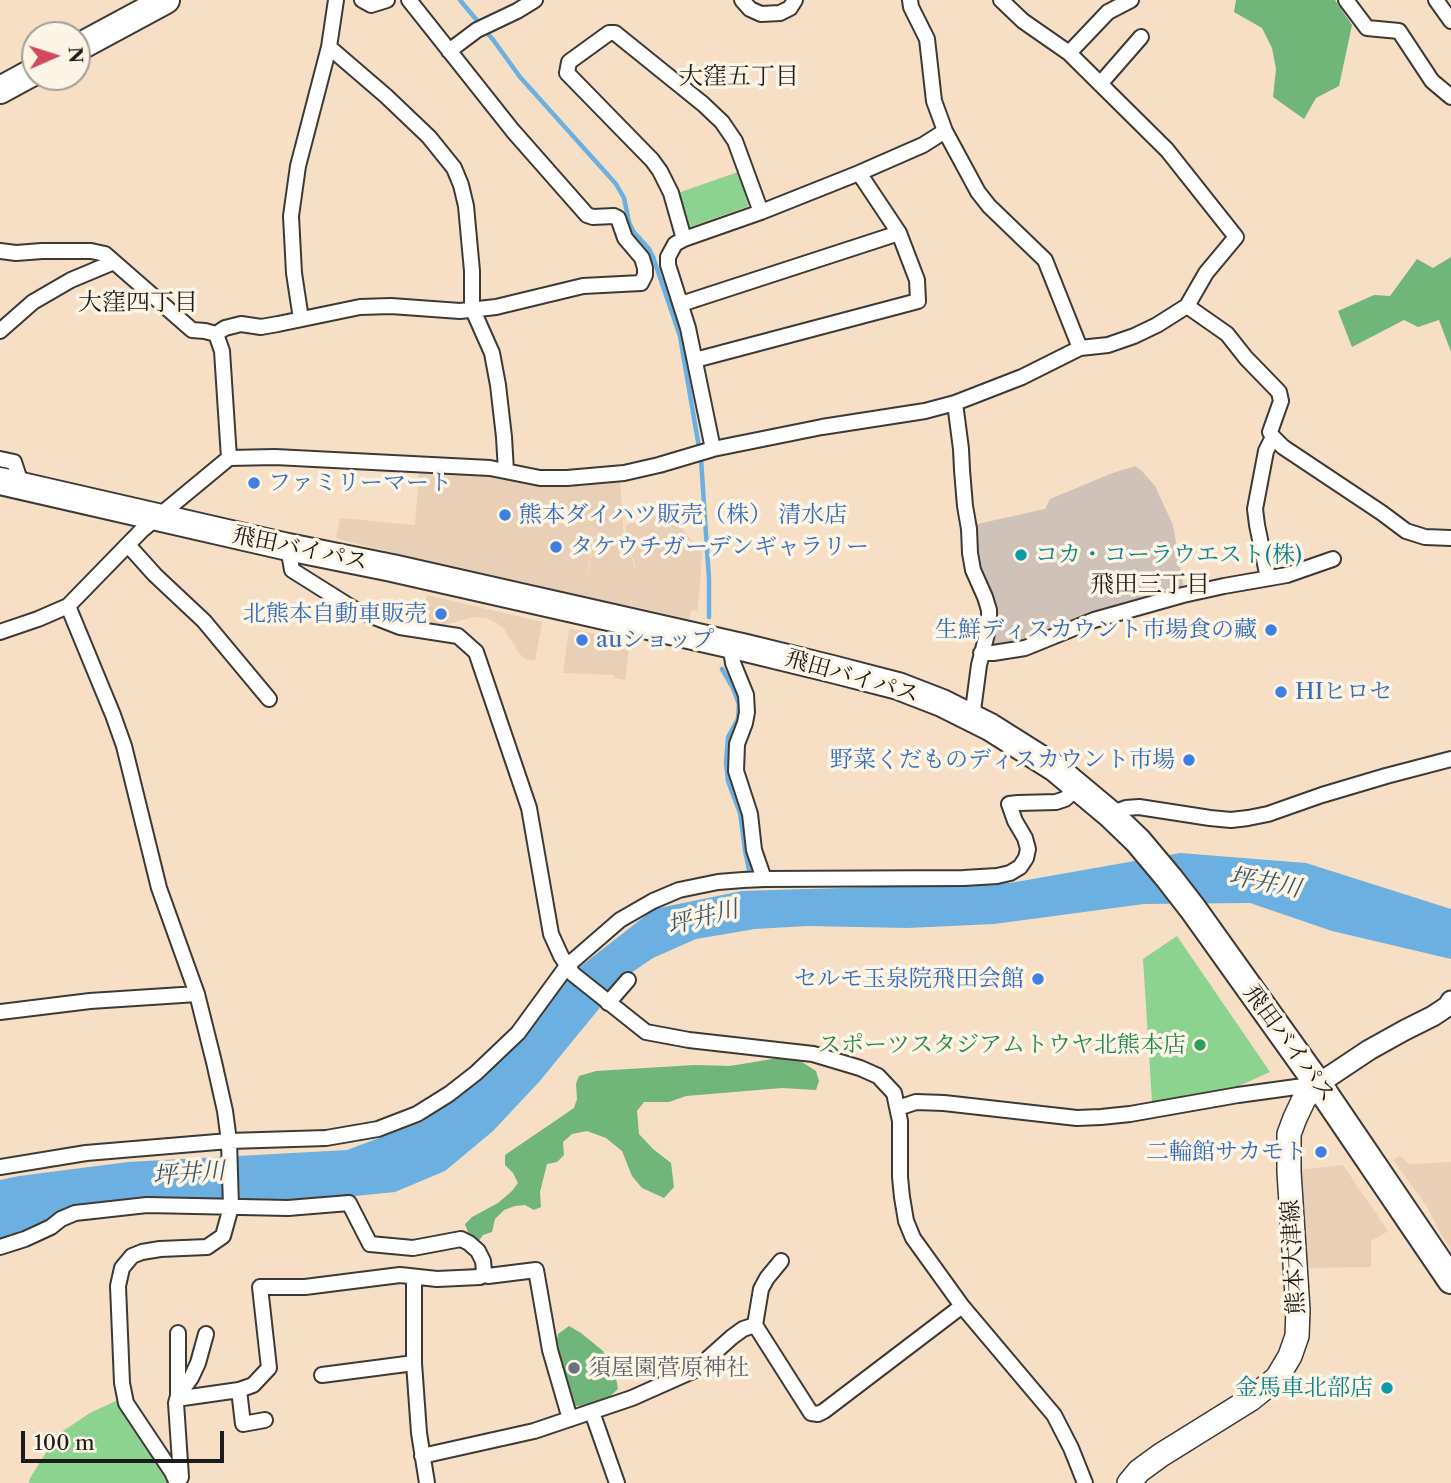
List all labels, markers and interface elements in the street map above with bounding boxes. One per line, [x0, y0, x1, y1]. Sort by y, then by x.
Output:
north arrow [21, 21, 91, 91]
text: N [64, 46, 87, 64]
district label: 大窪五丁目 [679, 63, 799, 91]
district label: 大窪四丁目 [78, 289, 198, 317]
place label: ファミリーマート [268, 469, 452, 497]
marker: ファミリーマート [246, 475, 262, 491]
place label: 熊本ダイハツ販売（株） 清水店 [519, 501, 847, 529]
marker: 熊本ダイハツ販売（株） 清水店 [497, 507, 513, 523]
street label: 飛田バイパス [230, 521, 370, 577]
place label: タケウチガーデンギャラリー [570, 533, 869, 561]
marker: タケウチガーデンギャラリー [548, 539, 564, 555]
place label: コカ・コーラウエスト(株) [1035, 541, 1302, 569]
marker: コカ・コーラウエスト(株) [1013, 547, 1029, 563]
district label: 飛田三丁目 [1090, 571, 1210, 599]
place label: 北熊本自動車販売 [243, 600, 427, 628]
marker: 北熊本自動車販売 [433, 606, 449, 622]
place label: 生鮮ディスカウント市場食の藏 [935, 616, 1257, 644]
marker: 生鮮ディスカウント市場食の藏 [1263, 622, 1279, 638]
place label: auショップ [596, 626, 714, 654]
marker: auショップ [574, 632, 590, 648]
street label: 飛田バイパス [782, 645, 922, 709]
place label: HIヒロセ [1295, 678, 1392, 706]
marker: HIヒロセ [1273, 684, 1289, 700]
place label: 野菜くだものディスカウント市場 [830, 746, 1175, 774]
marker: 野菜くだものディスカウント市場 [1181, 752, 1197, 768]
water label: 坪井川 [1227, 862, 1303, 904]
water label: 坪井川 [665, 895, 741, 941]
place label: セルモ玉泉院飛田会館 [794, 965, 1024, 993]
marker: セルモ玉泉院飛田会館 [1030, 971, 1046, 987]
street label: 飛田バイパス [1237, 980, 1341, 1108]
place label: スポーツスタジアムトウヤ北熊本店 [818, 1031, 1186, 1059]
marker: スポーツスタジアムトウヤ北熊本店 [1192, 1037, 1208, 1053]
place label: 二輪館サカモト [1146, 1138, 1307, 1166]
marker: 二輪館サカモト [1313, 1144, 1329, 1160]
water label: 坪井川 [152, 1157, 226, 1191]
street label: 熊本大津線 [1277, 1199, 1311, 1315]
place label: 須屋園菅原神社 [588, 1354, 749, 1382]
marker: 須屋園菅原神社 [566, 1360, 582, 1376]
place label: 金馬車北部店 [1235, 1374, 1373, 1402]
marker: 金馬車北部店 [1379, 1380, 1395, 1396]
scale bar [24, 1416, 228, 1460]
text: 100 m [34, 1430, 95, 1455]

